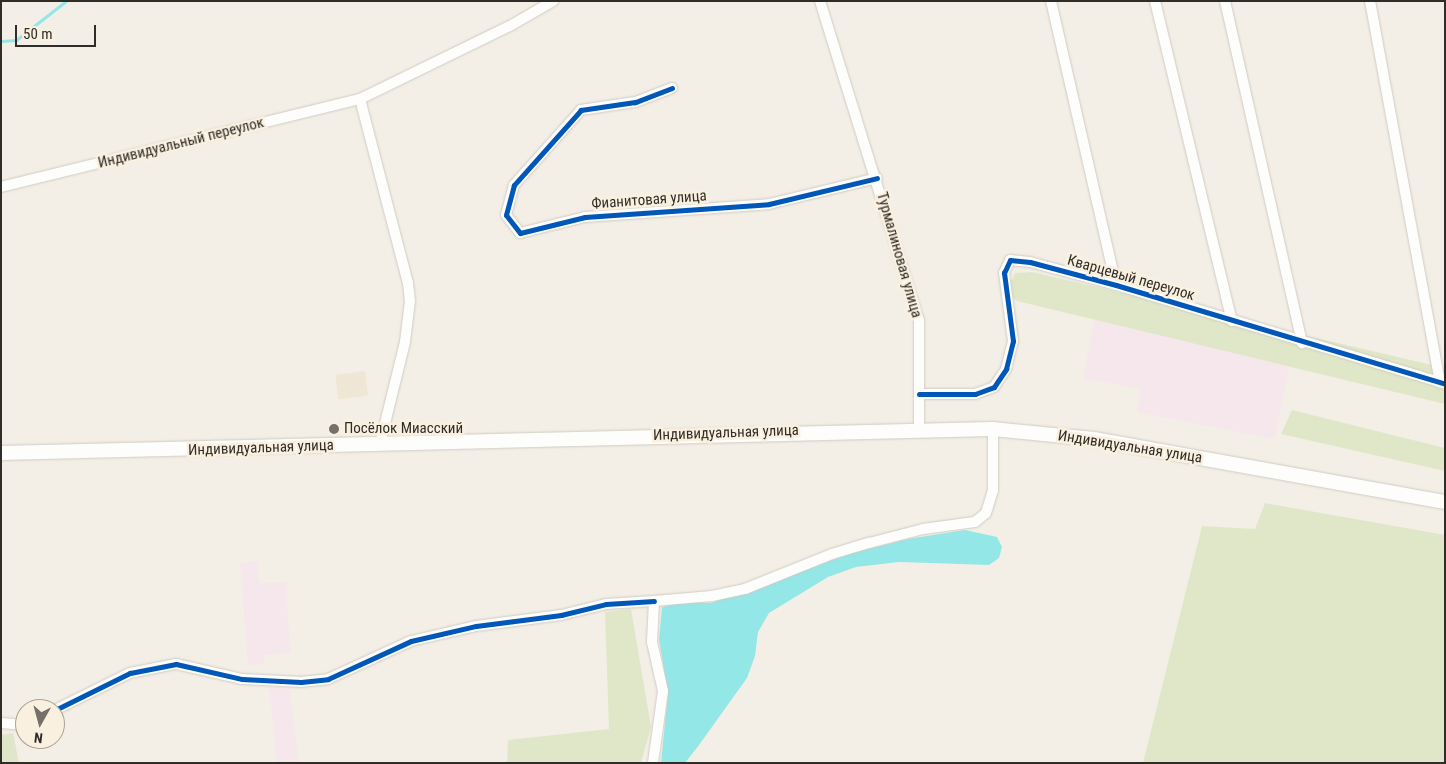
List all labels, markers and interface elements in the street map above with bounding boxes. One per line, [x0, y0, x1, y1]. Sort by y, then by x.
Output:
scale bar [18, 15, 99, 47]
text: 50 m [23, 25, 53, 43]
street label: Индивидуальный переулок [96, 114, 266, 172]
street label: Фианитовая улица [591, 187, 707, 213]
street label: Турмалиновая улица [872, 190, 926, 320]
street label: Кварцевый переулок [1065, 251, 1197, 305]
place label: Посёлок Миасский [344, 420, 463, 438]
street label: Индивидуальная улица [653, 421, 799, 445]
marker: Посёлок Миасский [328, 423, 340, 435]
street label: Индивидуальная улица [1057, 427, 1203, 467]
street label: Индивидуальная улица [188, 436, 334, 460]
north arrow [15, 699, 65, 749]
text: N [33, 729, 44, 746]

